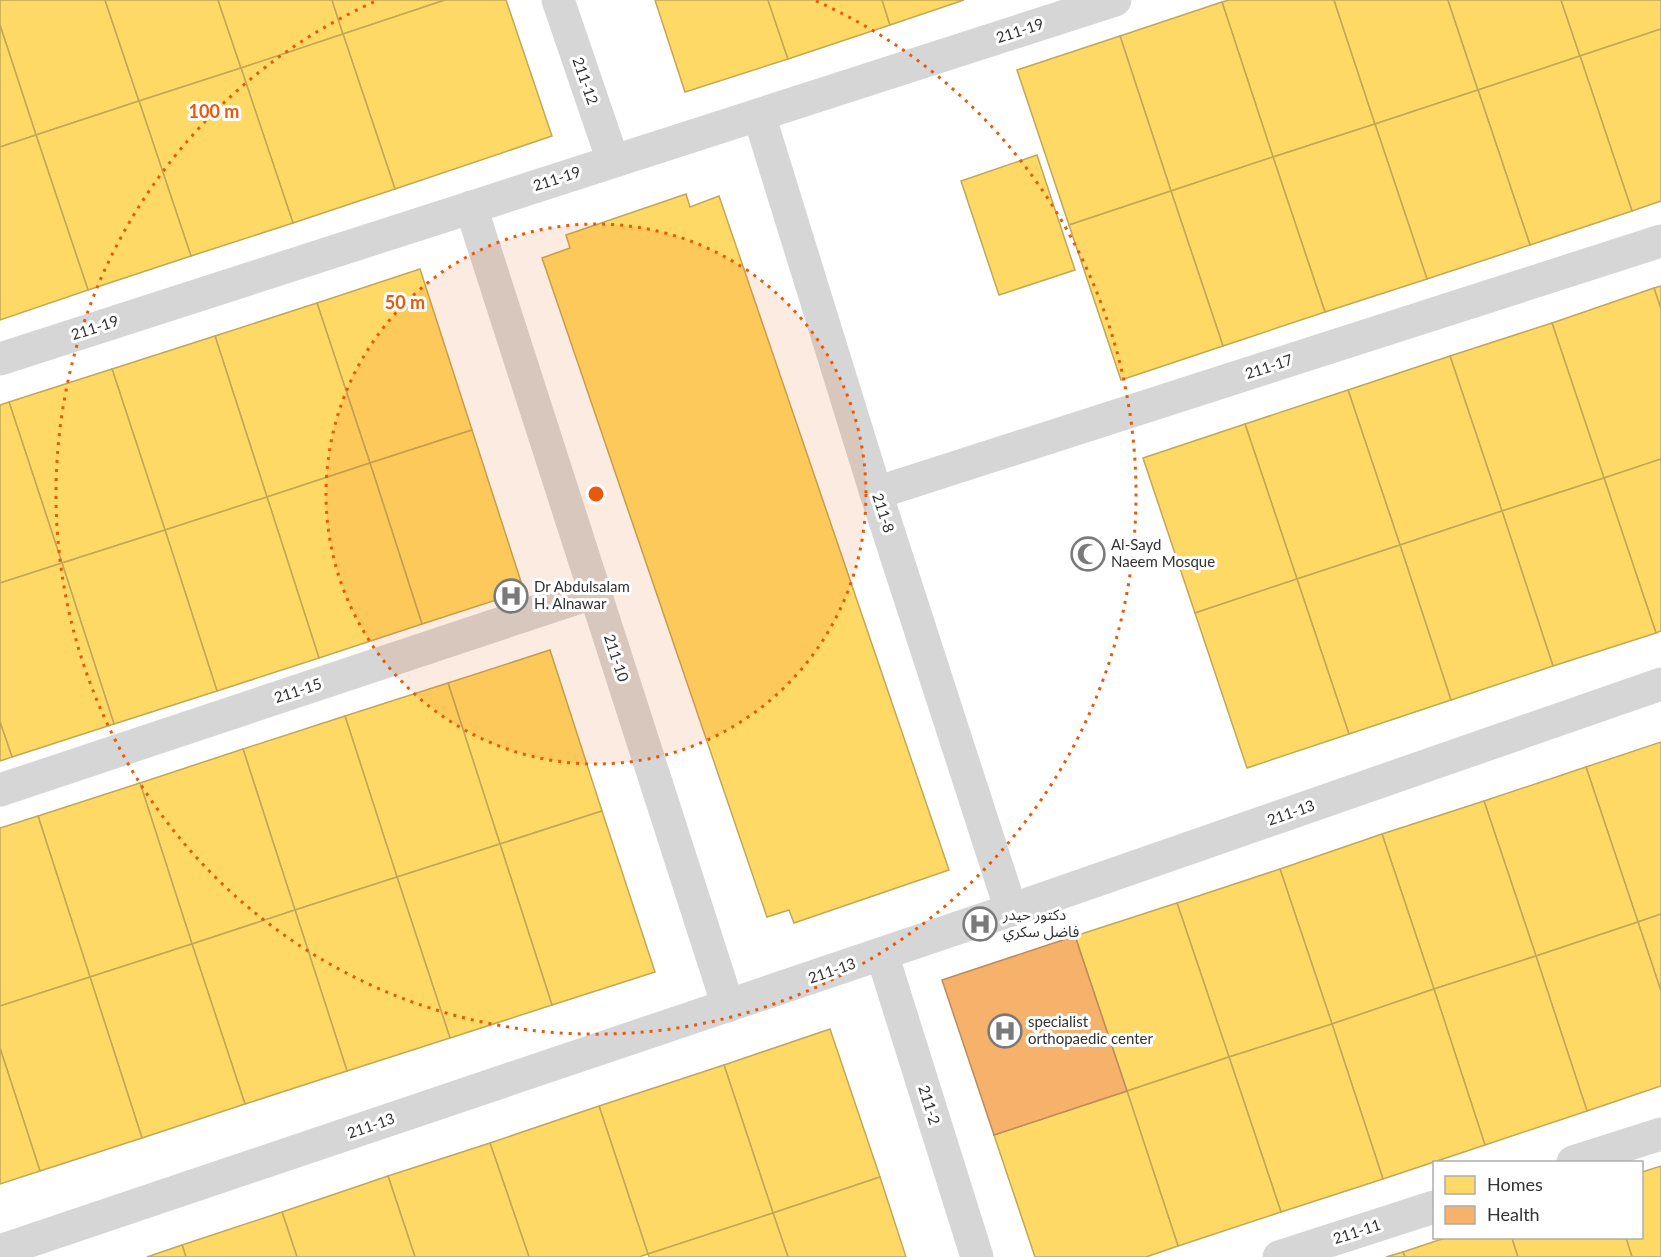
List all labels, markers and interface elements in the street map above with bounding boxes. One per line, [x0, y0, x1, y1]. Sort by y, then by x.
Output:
street label: 211-19 [994, 14, 1046, 46]
street label: 211-12 [569, 55, 602, 107]
text: 100 m [189, 100, 239, 122]
street label: 211-19 [531, 162, 583, 194]
text: 50 m [385, 291, 425, 313]
street label: 211-19 [69, 311, 121, 343]
street label: 211-17 [1243, 350, 1295, 382]
centre of rings [586, 484, 606, 504]
street label: 211-8 [869, 491, 899, 535]
place label: Al-Sayd Naeem Mosque [1111, 535, 1215, 570]
mosque icon: Al-Sayd Naeem Mosque [1070, 536, 1106, 572]
place label: Dr Abdulsalam H. Alnawar [534, 577, 630, 612]
hospital icon: Dr Abdulsalam H. Alnawar [493, 578, 529, 614]
street label: 211-10 [601, 632, 633, 684]
street label: 211-15 [272, 674, 324, 706]
street label: 211-13 [1265, 796, 1317, 829]
place label: دكتور حيدر فاضل سكري [1002, 905, 1079, 943]
hospital icon: دكتور حيدر فاضل سكري [962, 906, 998, 942]
street label: 211-13 [806, 954, 858, 987]
place label: specialist orthopaedic center [1028, 1012, 1153, 1047]
hospital icon: specialist orthopaedic center [987, 1013, 1023, 1049]
street label: 211-2 [915, 1083, 944, 1127]
street label: 211-13 [345, 1109, 397, 1142]
legend [1433, 1161, 1643, 1239]
text: Homes [1487, 1173, 1543, 1195]
text: Health [1487, 1203, 1540, 1225]
street label: 211-11 [1331, 1215, 1383, 1247]

